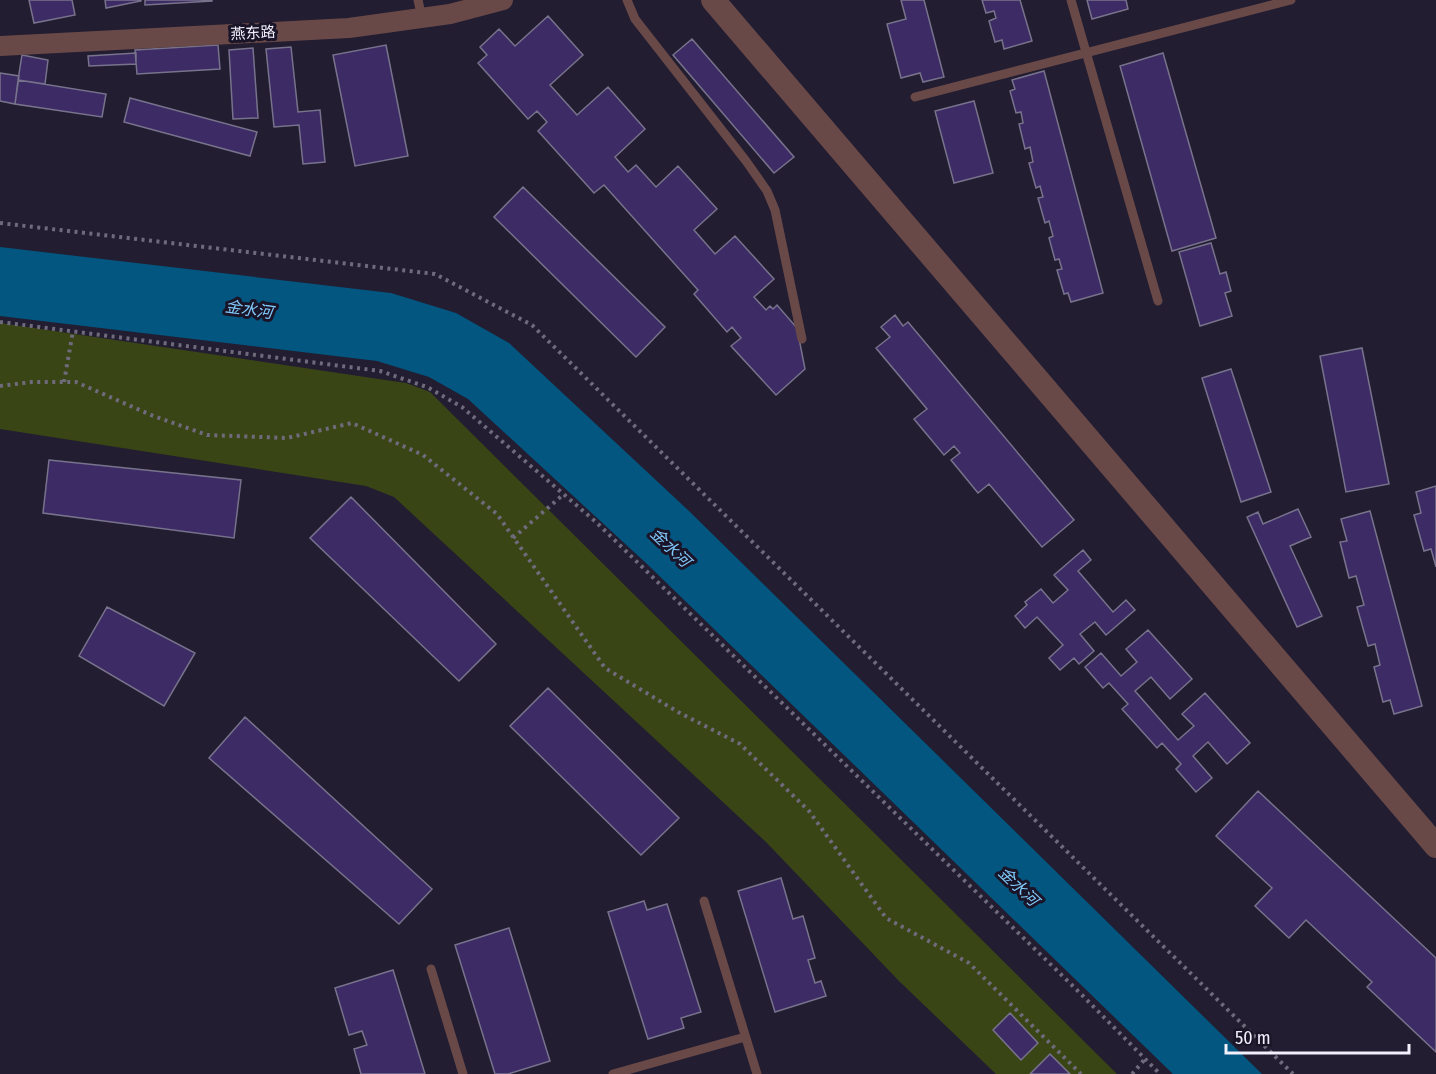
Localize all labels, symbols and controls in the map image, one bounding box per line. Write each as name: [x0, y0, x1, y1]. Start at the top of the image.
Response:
street label: 燕东路: [230, 23, 276, 43]
water label: 金水河: [224, 297, 277, 323]
water label: 金水河: [647, 524, 697, 573]
water label: 金水河: [995, 863, 1045, 912]
scale bar: [1226, 1017, 1409, 1055]
text: 50 m: [1235, 1027, 1271, 1049]

